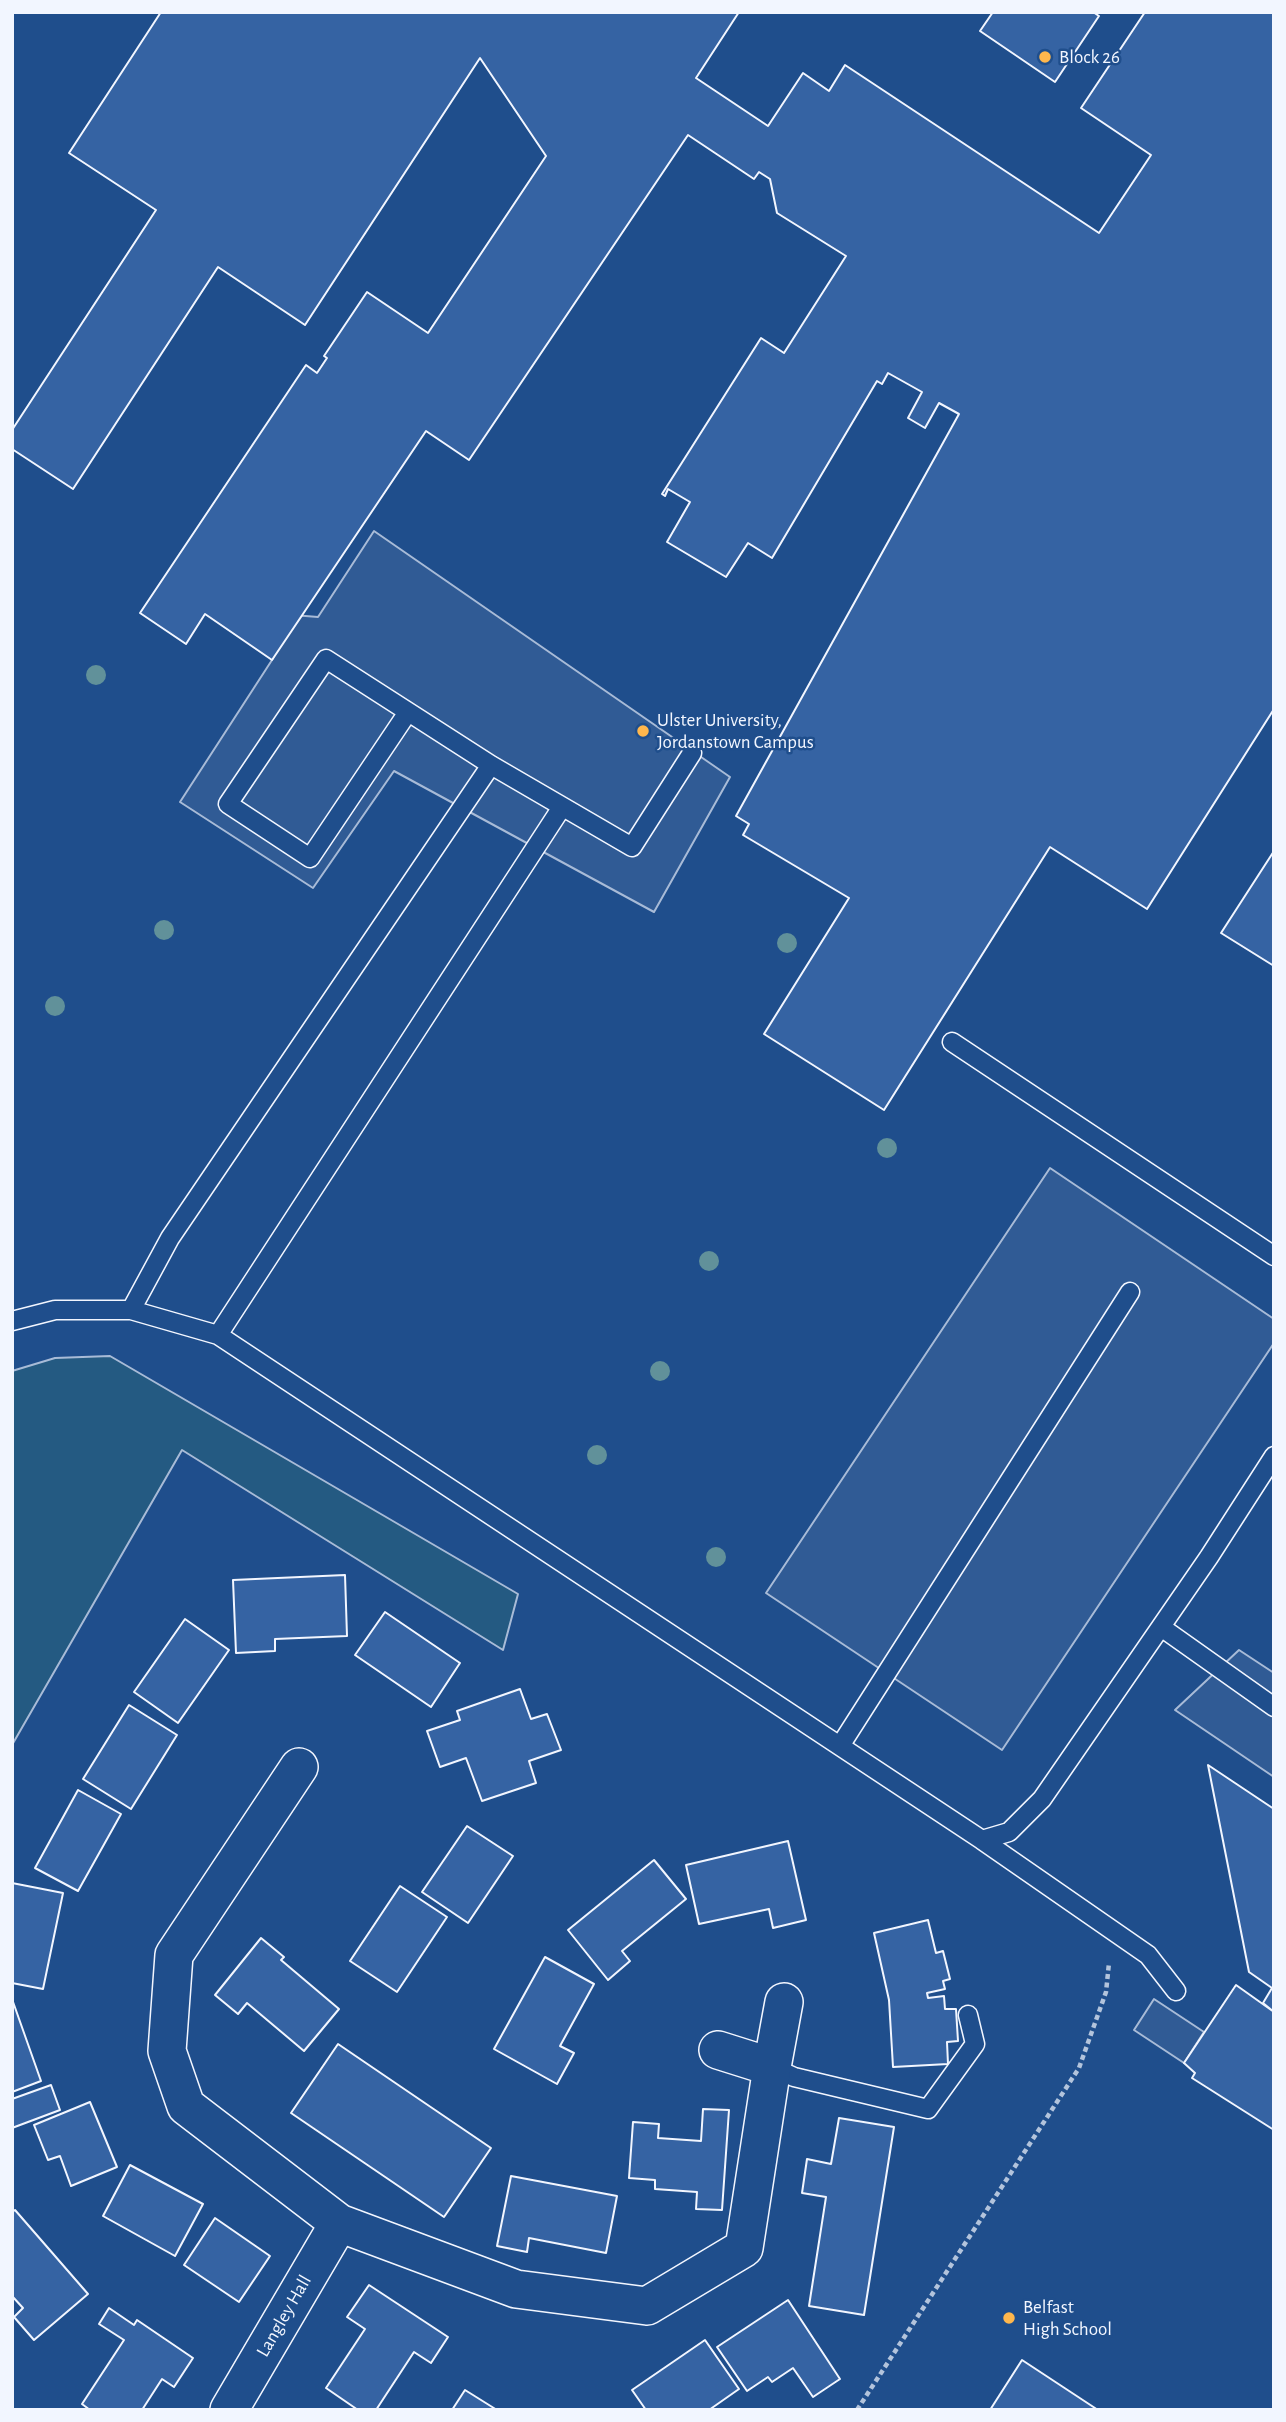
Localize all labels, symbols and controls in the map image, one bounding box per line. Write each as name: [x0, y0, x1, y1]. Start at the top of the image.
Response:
place label: Block 26: [1059, 46, 1120, 68]
marker: Block 26: [1037, 49, 1053, 65]
place label: Ulster University, Jordanstown Campus: [657, 709, 814, 753]
marker: Ulster University, Jordanstown Campus: [635, 723, 651, 739]
street label: Langley Hall: [251, 2271, 317, 2361]
place label: Belfast High School: [1023, 2296, 1112, 2340]
marker: Belfast High School: [1001, 2310, 1017, 2326]

